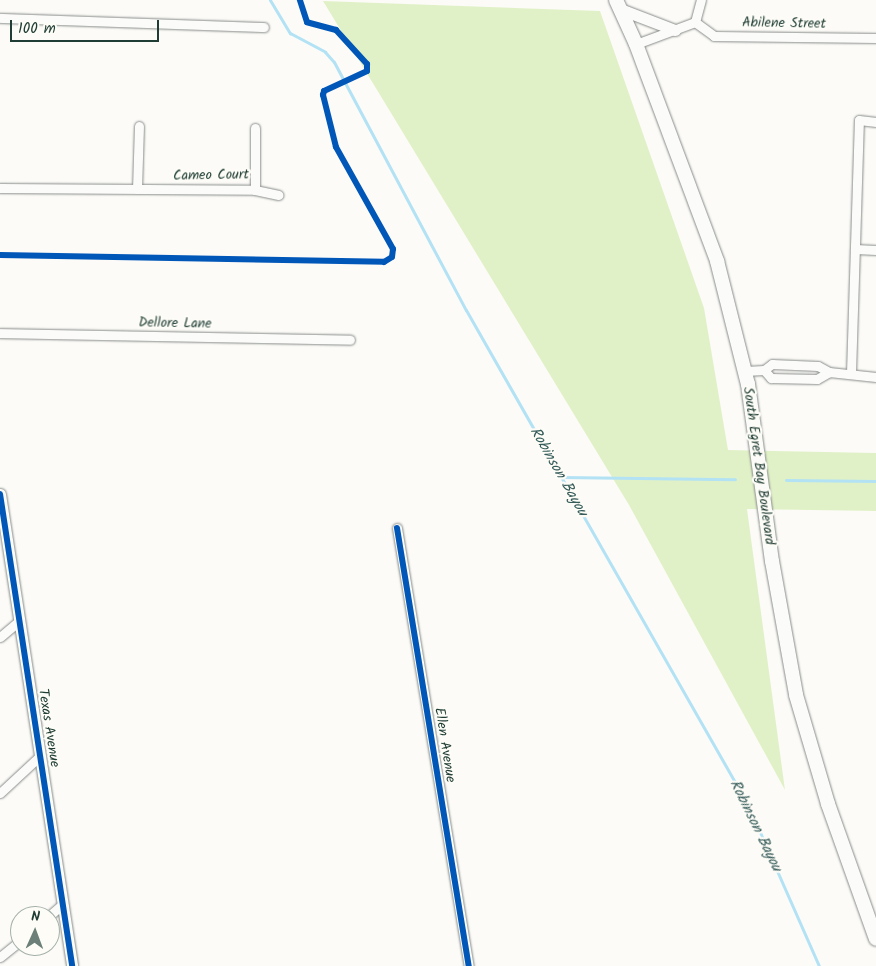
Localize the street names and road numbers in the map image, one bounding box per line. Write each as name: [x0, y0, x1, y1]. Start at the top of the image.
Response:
street label: Abilene Street: [742, 14, 826, 32]
street label: Cameo Court: [173, 166, 249, 184]
street label: Dellore Lane: [138, 314, 212, 332]
street label: South Egret Bay Boulevard: [740, 386, 778, 546]
street label: Texas Avenue: [35, 688, 63, 768]
street label: Ellen Avenue: [431, 706, 459, 784]

